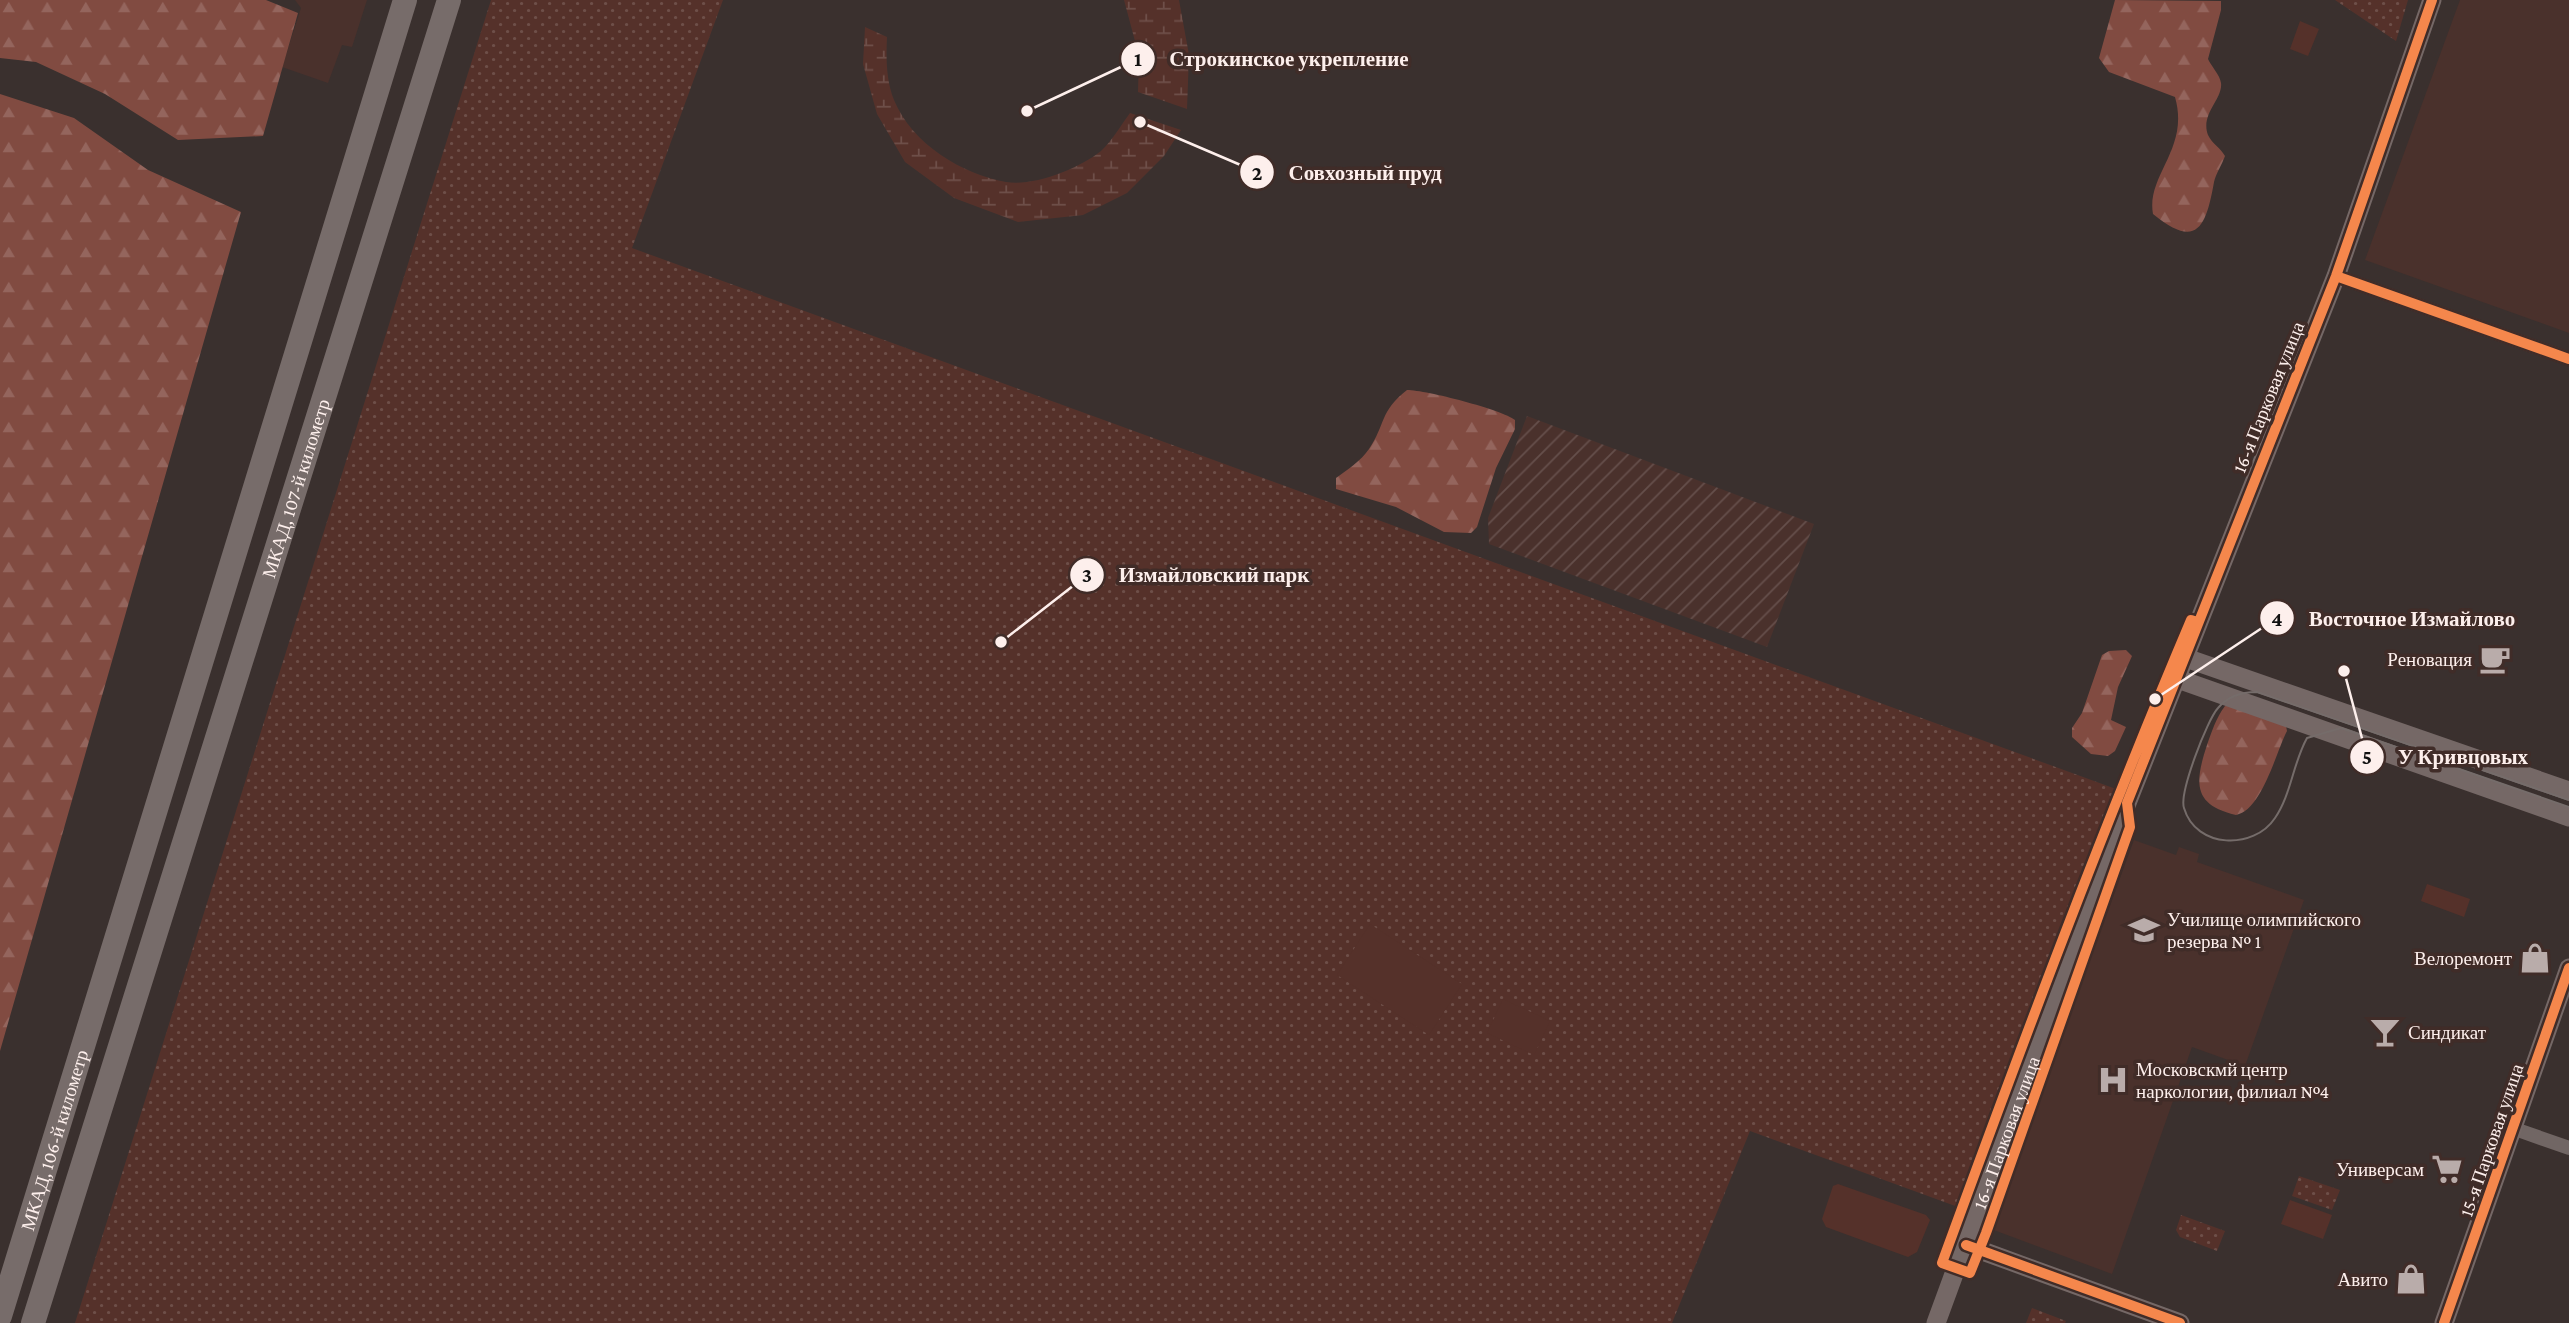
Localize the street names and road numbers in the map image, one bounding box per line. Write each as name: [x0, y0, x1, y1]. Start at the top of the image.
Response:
street label: 16-я Парковая улица: [2229, 318, 2309, 476]
street label: МКАД, 107-й километр: [258, 396, 334, 580]
street label: МКАД, 106-й километр: [17, 1047, 92, 1233]
street label: 16-я Парковая улица: [1969, 1053, 2044, 1212]
street label: 15-я Парковая улица: [2455, 1060, 2528, 1219]

